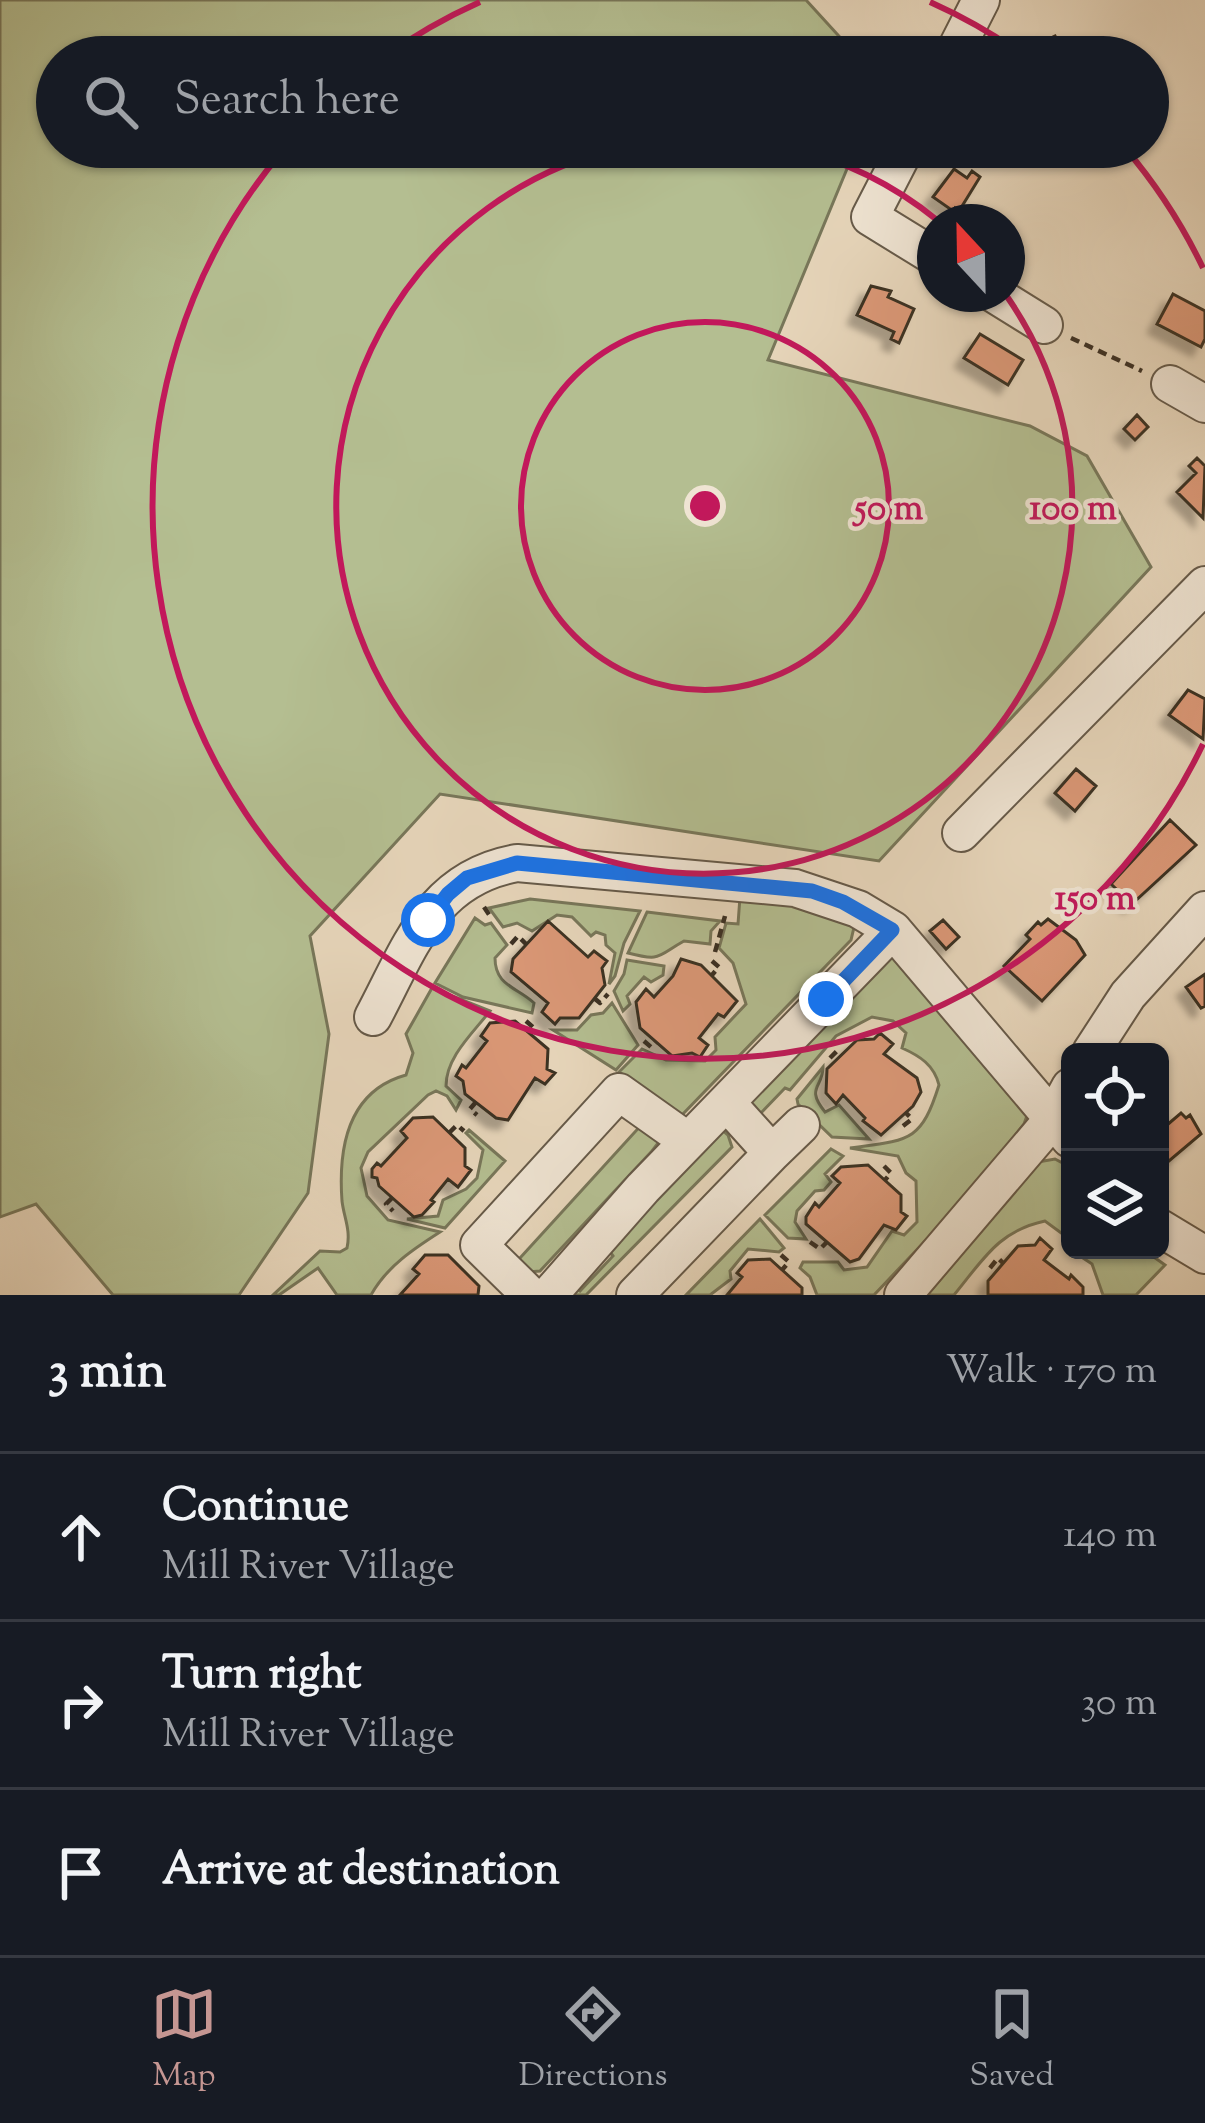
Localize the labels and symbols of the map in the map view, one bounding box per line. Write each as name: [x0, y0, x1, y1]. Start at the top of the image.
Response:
north arrow: [917, 204, 1025, 312]
text: 50 m: [852, 484, 924, 536]
text: 100 m: [1029, 484, 1117, 536]
centre of rings: [684, 485, 726, 527]
text: 150 m: [1054, 874, 1136, 926]
route start: [401, 893, 455, 947]
route end: [799, 972, 853, 1026]

